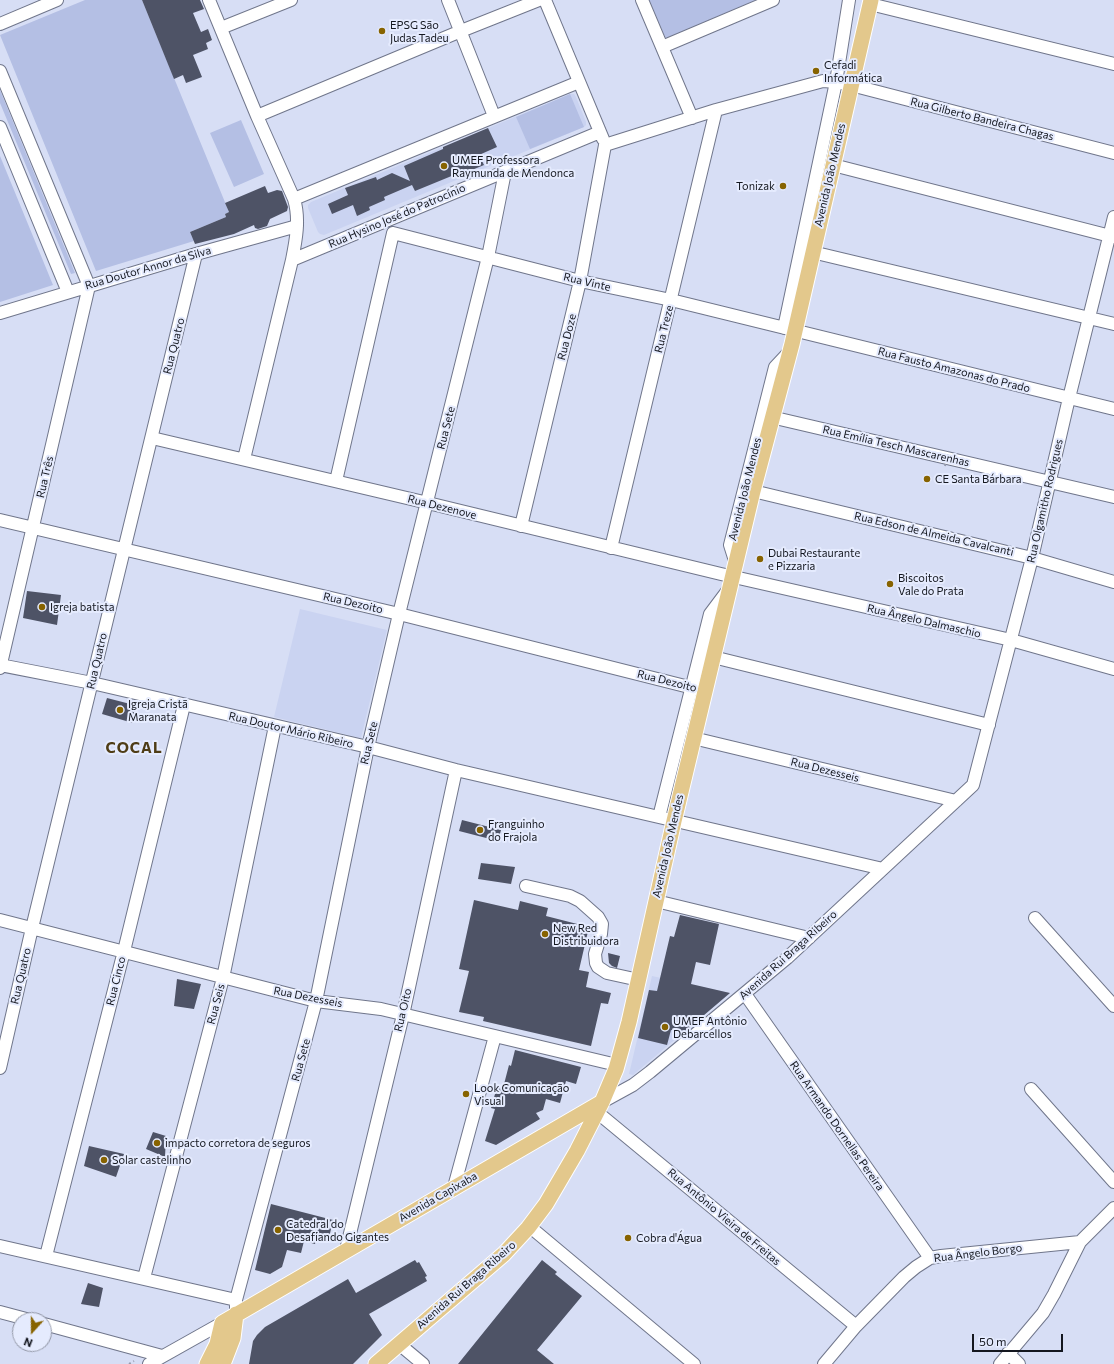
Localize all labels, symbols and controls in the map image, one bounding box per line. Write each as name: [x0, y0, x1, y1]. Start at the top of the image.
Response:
place label: EPSG São Judas Tadeu: [390, 18, 449, 44]
marker: EPSG São Judas Tadeu: [377, 26, 387, 36]
place label: Cefadi Informática: [824, 58, 882, 84]
marker: Cefadi Informática: [811, 66, 821, 76]
street label: Rua Gilberto Bandeira Chagas: [909, 95, 1055, 143]
street label: Avenida João Mendes: [812, 122, 848, 228]
place label: UMEF Professora Raymunda de Mendonca: [452, 153, 574, 179]
marker: UMEF Professora Raymunda de Mendonca: [439, 161, 449, 171]
place label: Tonizak: [736, 179, 775, 193]
street label: Rua Hysino José do Patrocínio: [327, 181, 467, 251]
marker: Tonizak: [778, 181, 788, 191]
street label: Rua Doutor Annor da Silva: [83, 244, 213, 292]
street label: Rua Vinte: [562, 270, 612, 294]
street label: Rua Treze: [652, 304, 676, 354]
street label: Rua Doze: [555, 312, 579, 362]
street label: Rua Quatro: [161, 317, 187, 375]
street label: Rua Fausto Amazonas do Prado: [877, 345, 1031, 395]
street label: Rua Sete: [434, 405, 458, 451]
street label: Rua Emília Tesch Mascarenhas: [821, 423, 971, 469]
street label: Avenida João Mendes: [726, 436, 764, 542]
street label: Rua Olgamitho Rodrigues: [1024, 438, 1066, 564]
street label: Rua Três: [34, 455, 56, 499]
place label: CE Santa Bárbara: [935, 472, 1022, 486]
marker: CE Santa Bárbara: [922, 474, 932, 484]
street label: Rua Dezenove: [406, 492, 478, 522]
street label: Rua Edson de Almeida Cavalcanti: [853, 509, 1015, 559]
place label: Dubai Restaurante e Pizzaria: [768, 546, 860, 572]
marker: Dubai Restaurante e Pizzaria: [755, 554, 765, 564]
place label: Biscoitos Vale do Prata: [898, 571, 964, 597]
marker: Biscoitos Vale do Prata: [885, 579, 895, 589]
street label: Rua Dezoito: [322, 590, 384, 616]
place label: Igreja batista: [50, 600, 115, 614]
street label: Rua Ângelo Dalmaschio: [866, 601, 982, 641]
marker: Igreja batista: [37, 602, 47, 612]
street label: Rua Quatro: [84, 632, 110, 690]
street label: Rua Dezoito: [636, 667, 698, 695]
place label: Igreja Cristã Maranata: [128, 697, 188, 723]
marker: Igreja Cristã Maranata: [115, 705, 125, 715]
street label: Rua Doutor Mário Ribeiro: [227, 709, 355, 751]
street label: Rua Sete: [358, 720, 380, 766]
district label: COCAL: [105, 739, 163, 757]
street label: Rua Dezesseis: [789, 755, 861, 785]
street label: Avenida João Mendes: [650, 793, 686, 899]
place label: Franguinho do Frajola: [488, 817, 545, 843]
marker: Franguinho do Frajola: [475, 825, 485, 835]
street label: Avenida Rui Braga Ribeiro: [736, 908, 840, 1002]
place label: New Red Distribuidora: [553, 921, 619, 947]
marker: New Red Distribuidora: [540, 929, 550, 939]
street label: Rua Quatro: [8, 947, 34, 1005]
street label: Rua Cinco: [104, 955, 128, 1007]
street label: Rua Seis: [204, 982, 228, 1026]
street label: Rua Dezesseis: [272, 984, 344, 1010]
street label: Rua Oito: [392, 987, 414, 1033]
place label: UMEF Antônio Debarcellos: [673, 1014, 747, 1040]
marker: UMEF Antônio Debarcellos: [660, 1022, 670, 1032]
street label: Rua Sete: [289, 1037, 313, 1083]
street label: Rua Armando Dornellas Pereira: [787, 1059, 887, 1193]
place label: Look Comunicação Visual: [474, 1081, 569, 1107]
marker: Look Comunicação Visual: [461, 1089, 471, 1099]
place label: impacto corretora de seguros: [165, 1136, 311, 1150]
marker: impacto corretora de seguros: [152, 1138, 162, 1148]
place label: Solar castelinho: [112, 1153, 191, 1167]
marker: Solar castelinho: [99, 1155, 109, 1165]
street label: Rua Antônio Vieira de Freitas: [665, 1166, 783, 1268]
street label: Avenida Capixaba: [396, 1169, 480, 1225]
place label: Catedral do Desafiando Gigantes: [286, 1217, 389, 1243]
marker: Catedral do Desafiando Gigantes: [273, 1225, 283, 1235]
place label: Cobra d'Água: [636, 1231, 702, 1245]
marker: Cobra d'Água: [623, 1233, 633, 1243]
street label: Avenida Rui Braga Ribeiro: [414, 1238, 518, 1332]
street label: Rua Ângelo Borgo: [933, 1241, 1023, 1265]
north arrow: [12, 1312, 52, 1352]
scale bar: [974, 1326, 1065, 1352]
text: 50 m: [979, 1334, 1007, 1348]
text: N: [22, 1335, 34, 1350]

